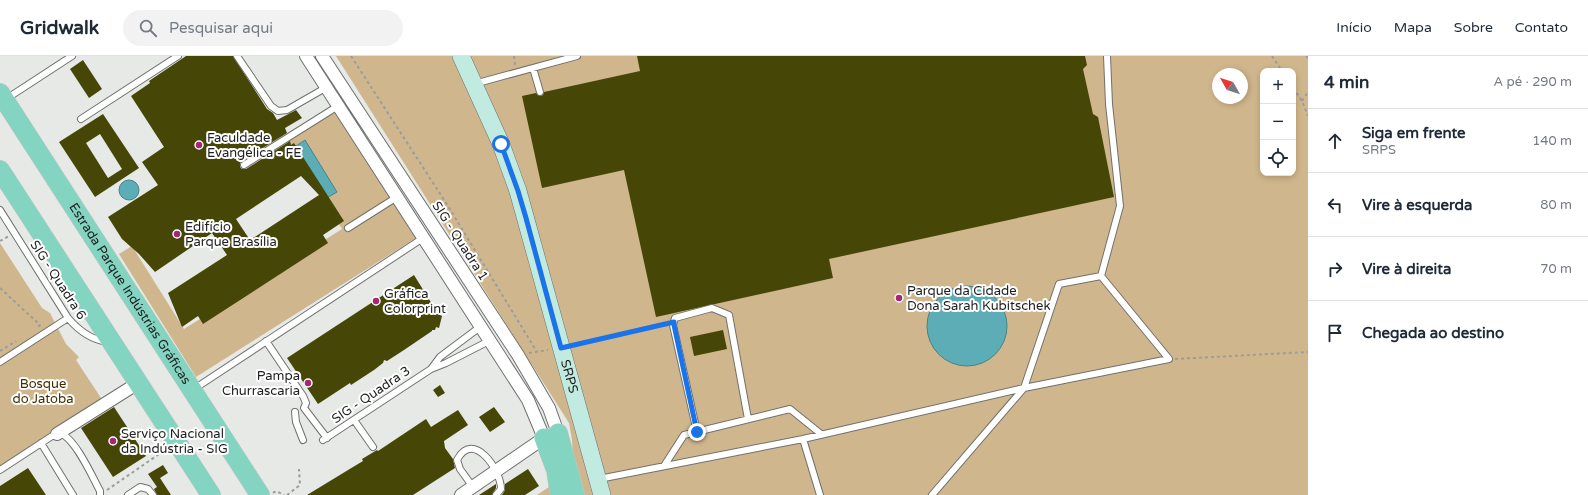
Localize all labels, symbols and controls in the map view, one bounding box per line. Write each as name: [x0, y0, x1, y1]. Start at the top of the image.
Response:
search box: [123, 10, 403, 46]
text: Gridwalk: [20, 17, 99, 39]
icon: search: [137, 17, 159, 39]
text: Pesquisar aqui: [169, 19, 273, 37]
text: Início: [1336, 19, 1372, 36]
text: Mapa: [1394, 19, 1432, 36]
text: Sobre: [1454, 19, 1493, 36]
text: Contato: [1515, 19, 1568, 36]
north arrow: [1212, 68, 1248, 104]
map controls: [1260, 68, 1296, 176]
button: +: [1260, 68, 1296, 104]
text: 4 min: [1324, 72, 1369, 93]
text: A pé · 290 m: [1493, 74, 1572, 90]
button: −: [1260, 104, 1296, 140]
text: Siga em frente: [1362, 124, 1466, 142]
place label: Faculdade Evangélica - FE: [207, 130, 302, 161]
icon: ahead: [1324, 130, 1346, 152]
text: 140 m: [1532, 133, 1572, 149]
route start: [492, 135, 510, 153]
marker: Faculdade Evangélica - FE: [194, 140, 204, 150]
button: locate: [1260, 140, 1296, 176]
text: SRPS: [1362, 142, 1396, 158]
icon: left: [1324, 194, 1346, 216]
text: Vire à esquerda: [1362, 196, 1472, 214]
text: 80 m: [1540, 197, 1572, 213]
street label: SIG - Quadra 1: [428, 198, 492, 284]
street label: Estrada Parque Indústrias Gráficas: [65, 200, 194, 387]
place label: Edifício Parque Brasília: [185, 219, 277, 250]
marker: Edifício Parque Brasília: [172, 229, 182, 239]
street label: SIG - Quadra 6: [26, 237, 90, 323]
icon: right: [1324, 258, 1346, 280]
text: Vire à direita: [1362, 260, 1451, 278]
text: 70 m: [1540, 261, 1572, 277]
place label: Parque da Cidade Dona Sarah Kubitschek: [907, 283, 1050, 314]
place label: Gráfica Colorprint: [384, 286, 446, 317]
marker: Parque da Cidade Dona Sarah Kubitschek: [894, 293, 904, 303]
marker: Gráfica Colorprint: [371, 296, 381, 306]
icon: arrive: [1324, 322, 1346, 344]
text: Chegada ao destino: [1362, 324, 1504, 342]
street label: SRPS: [557, 358, 581, 395]
street label: SIG - Quadra 3: [329, 363, 413, 427]
place label: Pampa Churrascaria: [222, 368, 300, 399]
park label: Bosque do Jatoba: [13, 376, 73, 407]
marker: Pampa Churrascaria: [303, 378, 313, 388]
route end: [688, 423, 706, 441]
place label: Serviço Nacional da Indústria - SIG: [121, 426, 228, 457]
marker: Serviço Nacional da Indústria - SIG: [108, 436, 118, 446]

